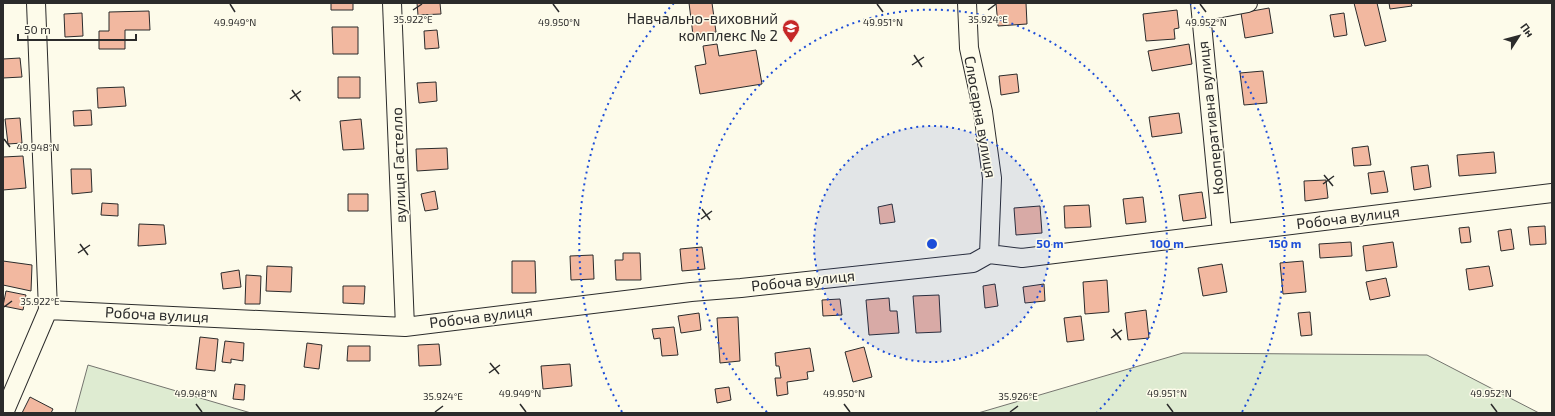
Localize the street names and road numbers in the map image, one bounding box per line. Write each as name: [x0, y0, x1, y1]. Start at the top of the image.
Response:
street label: Кооперативна вулиця: [1193, 40, 1228, 196]
street label: Слюсарна вулиця: [960, 54, 1001, 179]
street label: вулиця Гастелло: [387, 107, 410, 223]
street label: Робоча вулиця: [1295, 202, 1401, 233]
street label: Робоча вулиця: [750, 266, 856, 295]
street label: Робоча вулиця: [428, 301, 534, 332]
street label: Робоча вулиця: [105, 302, 210, 327]

